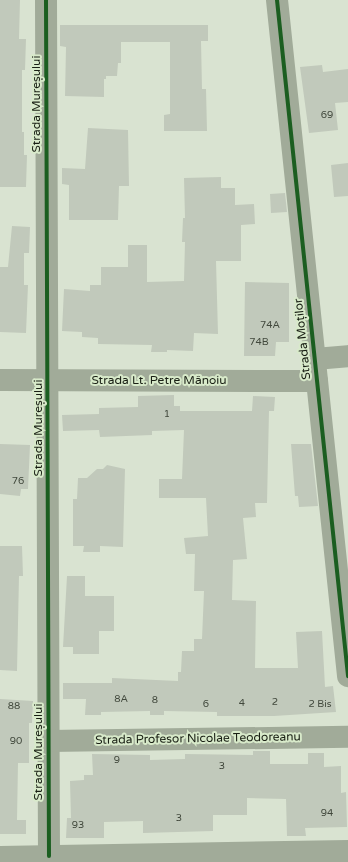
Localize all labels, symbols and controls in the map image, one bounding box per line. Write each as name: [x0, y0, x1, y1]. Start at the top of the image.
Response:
street label: Strada Mureșului: [30, 56, 44, 152]
house number: 69: [321, 110, 333, 122]
street label: Strada Moților: [292, 298, 314, 380]
house number: 74A: [260, 320, 280, 332]
house number: 74B: [249, 337, 269, 349]
street label: Strada Lt. Petre Mănoiu: [91, 374, 227, 388]
street label: Strada Mureșului: [32, 380, 46, 476]
house number: 1: [164, 409, 170, 421]
house number: 76: [12, 476, 24, 488]
house number: 8A: [114, 694, 128, 706]
house number: 8: [152, 695, 158, 707]
house number: 2: [272, 697, 278, 709]
house number: 4: [239, 698, 245, 710]
house number: 6: [203, 699, 209, 711]
house number: 2 Bis: [308, 699, 332, 711]
house number: 88: [8, 701, 20, 713]
street label: Strada Mureșului: [32, 704, 46, 800]
street label: Strada Profesor Nicolae Teodoreanu: [95, 730, 301, 748]
house number: 90: [10, 736, 22, 748]
house number: 9: [114, 755, 120, 767]
house number: 3: [219, 761, 225, 773]
house number: 94: [321, 808, 333, 820]
house number: 3: [176, 813, 182, 825]
house number: 93: [72, 820, 84, 832]

